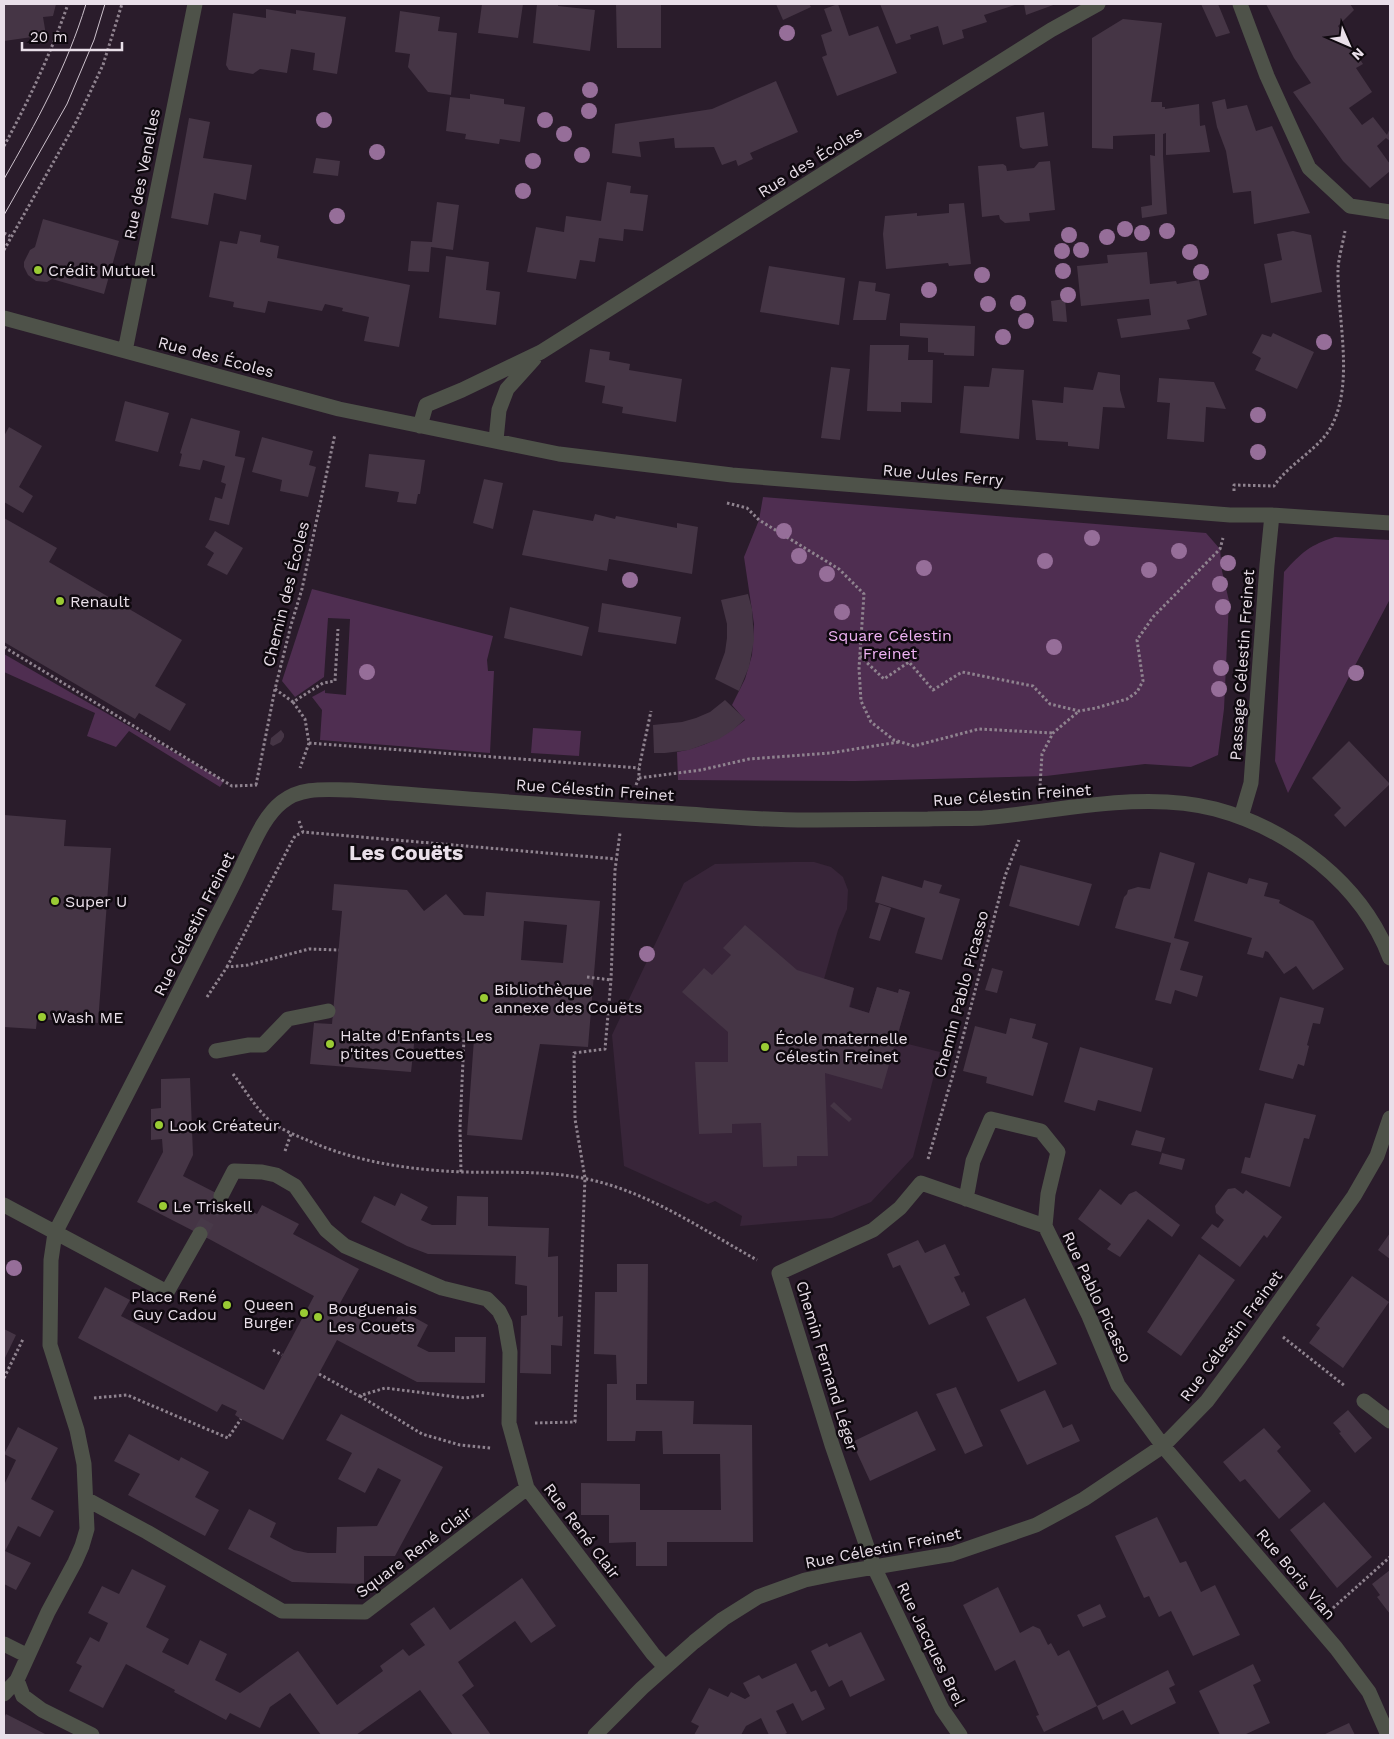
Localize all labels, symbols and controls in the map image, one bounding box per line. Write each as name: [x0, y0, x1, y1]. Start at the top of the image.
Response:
scale bar: [22, 20, 122, 52]
north arrow: [1324, 20, 1374, 70]
text: 20 m: [30, 28, 68, 46]
text: N: [1349, 45, 1368, 64]
street label: Rue des Venelles: [120, 107, 164, 241]
street label: Rue des Écoles: [754, 122, 866, 202]
place label: Crédit Mutuel: [48, 261, 155, 280]
marker: Crédit Mutuel: [32, 264, 44, 276]
street label: Rue des Écoles: [156, 332, 276, 382]
street label: Rue Jules Ferry: [882, 460, 1005, 490]
street label: Chemin des Écoles: [259, 519, 313, 669]
street label: Passage Célestin Freinet: [1226, 569, 1258, 761]
place label: Renault: [70, 592, 130, 611]
marker: Renault: [54, 595, 66, 607]
park label: Square Célestin Freinet: [828, 626, 952, 663]
street label: Rue Célestin Freinet: [515, 775, 675, 805]
street label: Rue Célestin Freinet: [932, 780, 1092, 810]
district label: Les Couëts: [349, 840, 463, 865]
street label: Rue Célestin Freinet: [150, 849, 239, 999]
place label: Super U: [65, 892, 127, 911]
marker: Super U: [49, 895, 61, 907]
street label: Chemin Pablo Picasso: [930, 908, 992, 1080]
place label: Bibliothèque annexe des Couëts: [494, 980, 642, 1017]
marker: Bibliothèque annexe des Couëts: [478, 992, 490, 1004]
place label: Wash ME: [52, 1008, 123, 1027]
marker: Wash ME: [36, 1011, 48, 1023]
place label: Halte d'Enfants Les p'tites Couettes: [340, 1026, 493, 1063]
place label: École maternelle Célestin Freinet: [775, 1029, 908, 1066]
marker: Halte d'Enfants Les p'tites Couettes: [324, 1038, 336, 1050]
marker: École maternelle Célestin Freinet: [759, 1041, 771, 1053]
place label: Look Créateur: [169, 1116, 280, 1135]
marker: Look Créateur: [153, 1119, 165, 1131]
place label: Le Triskell: [173, 1197, 252, 1216]
marker: Le Triskell: [157, 1200, 169, 1212]
street label: Rue Pablo Picasso: [1058, 1228, 1136, 1366]
street label: Rue Célestin Freinet: [1176, 1267, 1286, 1405]
street label: Chemin Fernand Léger: [792, 1279, 862, 1454]
place label: Place René Guy Cadou: [131, 1287, 217, 1324]
place label: Queen Burger: [243, 1295, 294, 1332]
marker: Place René Guy Cadou: [221, 1299, 233, 1311]
place label: Bouguenais Les Couets: [328, 1299, 417, 1336]
marker: Queen Burger: [298, 1307, 310, 1319]
marker: Bouguenais Les Couets: [312, 1311, 324, 1323]
street label: Rue René Clair: [540, 1479, 624, 1583]
street label: Square René Clair: [352, 1502, 476, 1602]
street label: Rue Célestin Freinet: [803, 1523, 963, 1572]
street label: Rue Boris Vian: [1252, 1525, 1340, 1623]
street label: Rue Jacques Brel: [893, 1579, 969, 1709]

